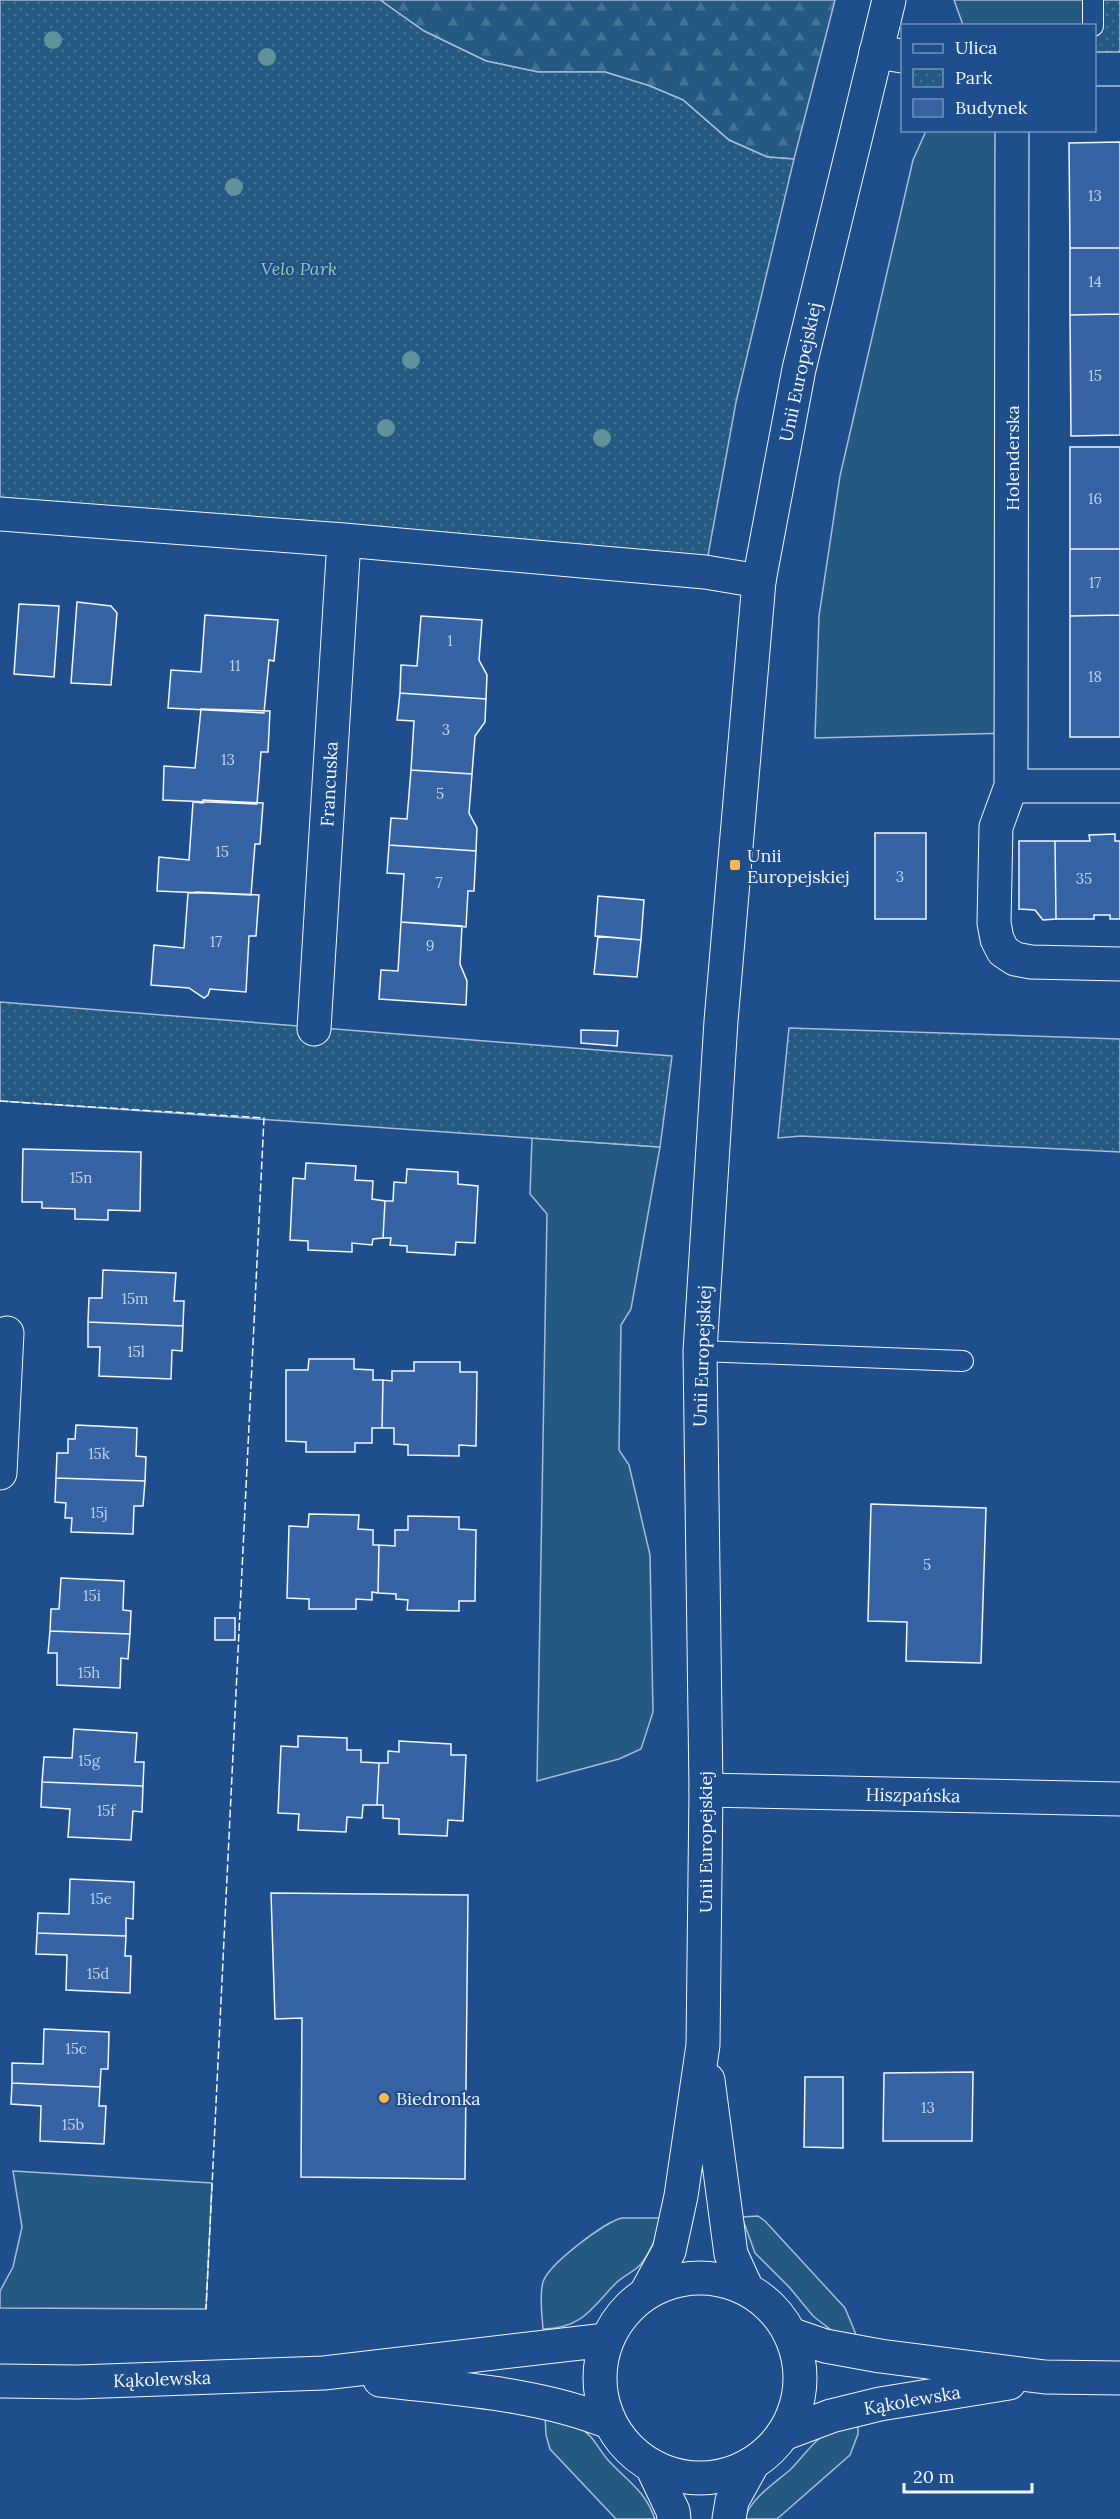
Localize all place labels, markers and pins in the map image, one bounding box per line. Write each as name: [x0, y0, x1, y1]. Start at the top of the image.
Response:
place label: Unii Europejskiej: [747, 844, 850, 888]
marker: Unii Europejskiej: [728, 858, 742, 872]
place label: Biedronka: [396, 2087, 481, 2110]
marker: Biedronka: [377, 2091, 391, 2105]

